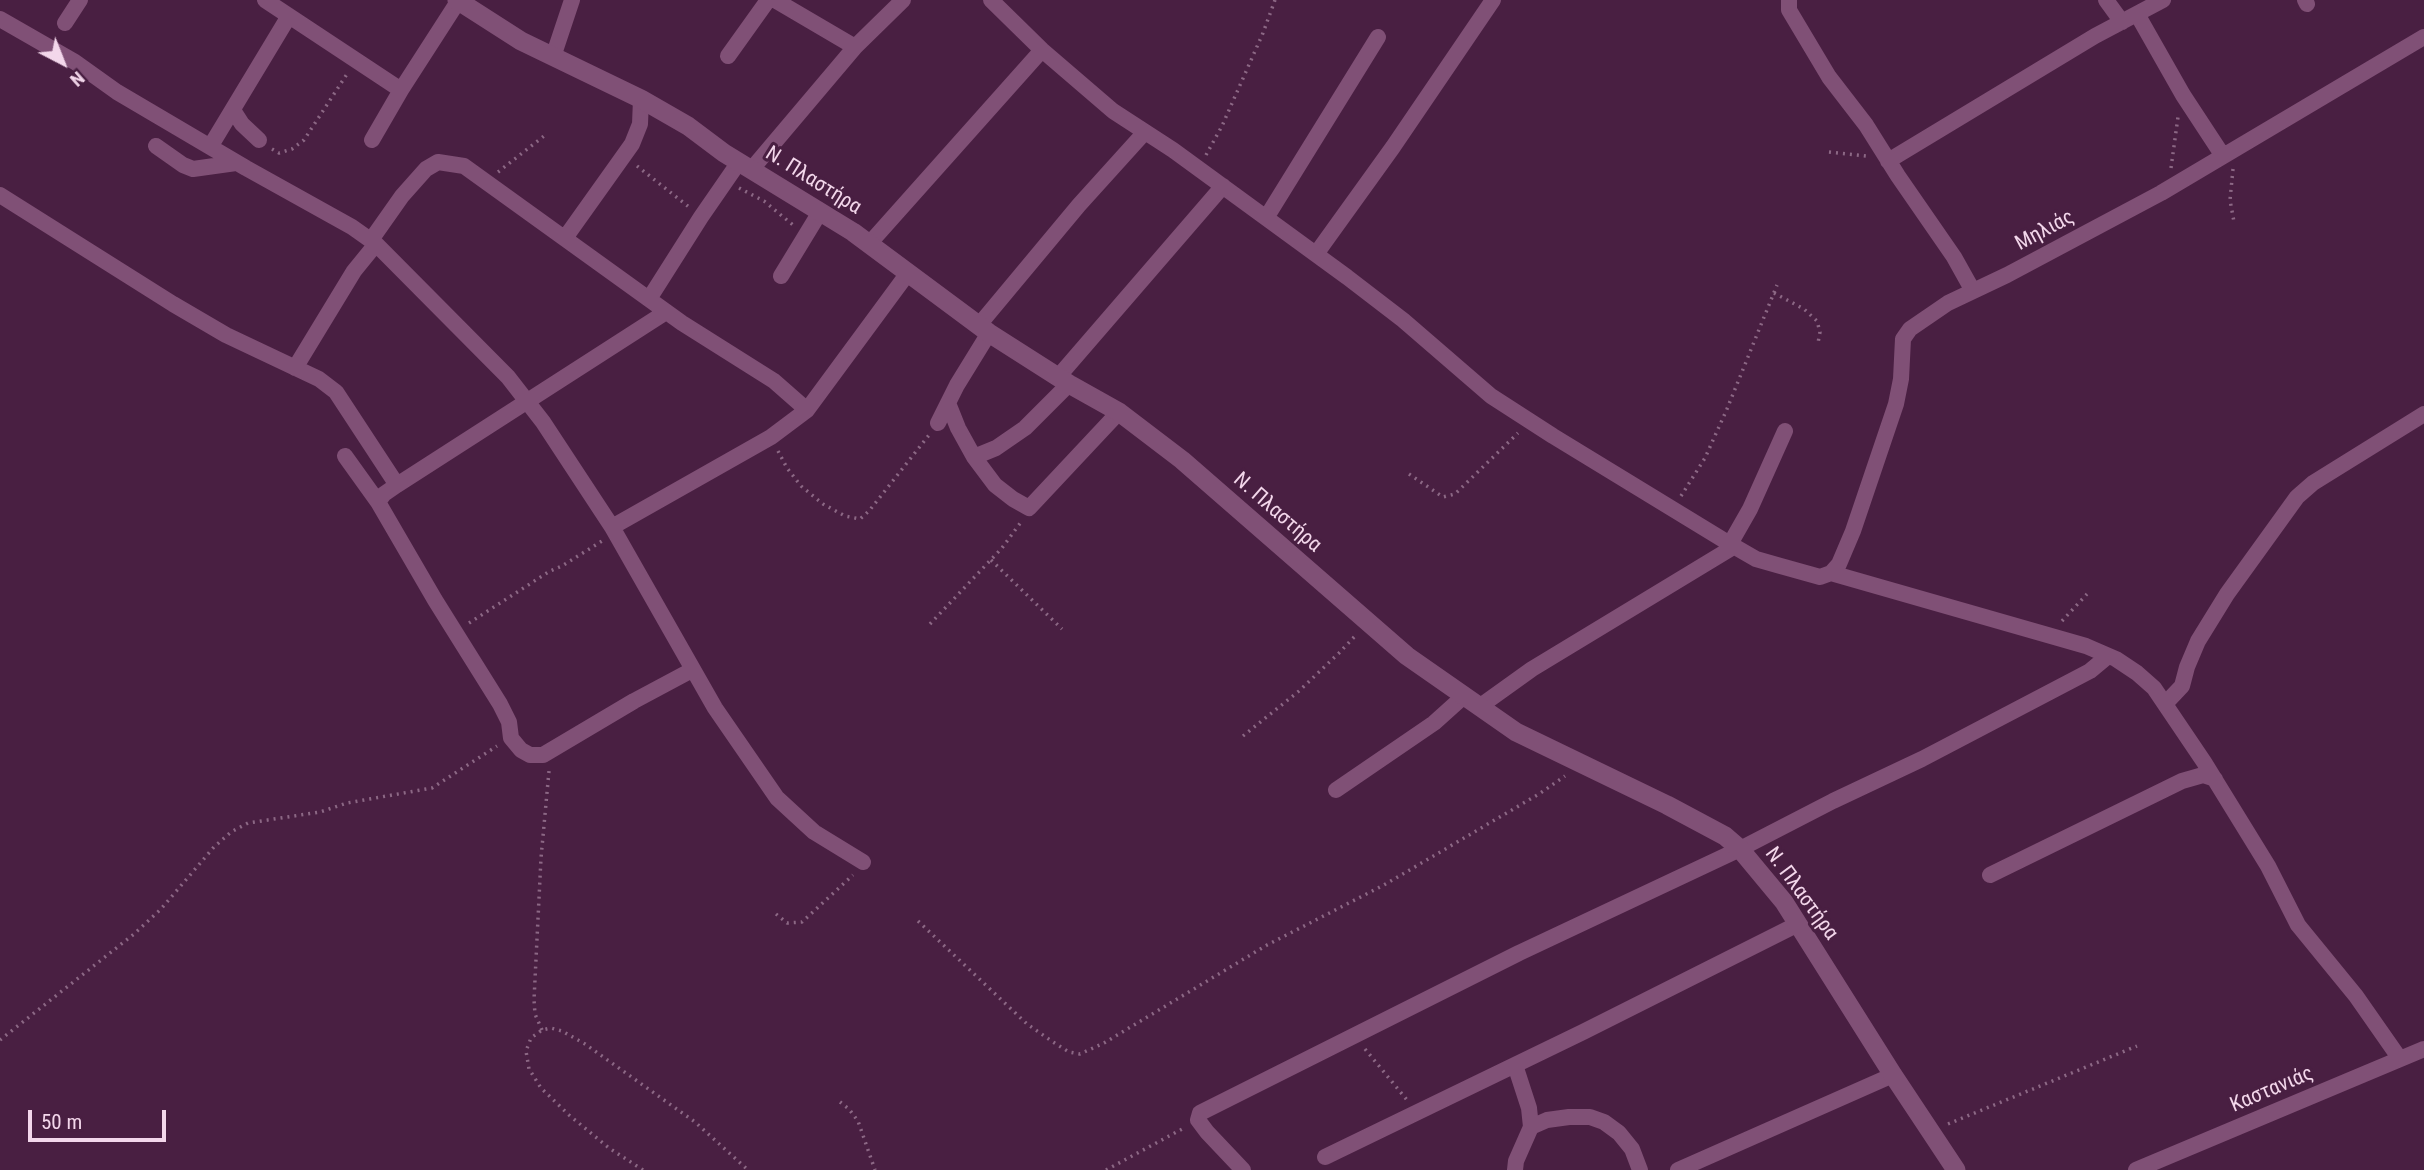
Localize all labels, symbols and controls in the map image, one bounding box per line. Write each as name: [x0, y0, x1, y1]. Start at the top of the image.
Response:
north arrow: [28, 28, 98, 98]
text: N: [65, 67, 89, 91]
street label: Ν. Πλαστήρα: [760, 142, 866, 220]
street label: Μηλιάς: [2011, 205, 2079, 257]
street label: Ν. Πλαστήρα: [1228, 468, 1326, 558]
street label: Ν. Πλαστήρα: [1759, 843, 1843, 945]
street label: Καστανιάς: [2227, 1061, 2317, 1119]
scale bar: [32, 1096, 170, 1140]
text: 50 m: [41, 1110, 82, 1134]

